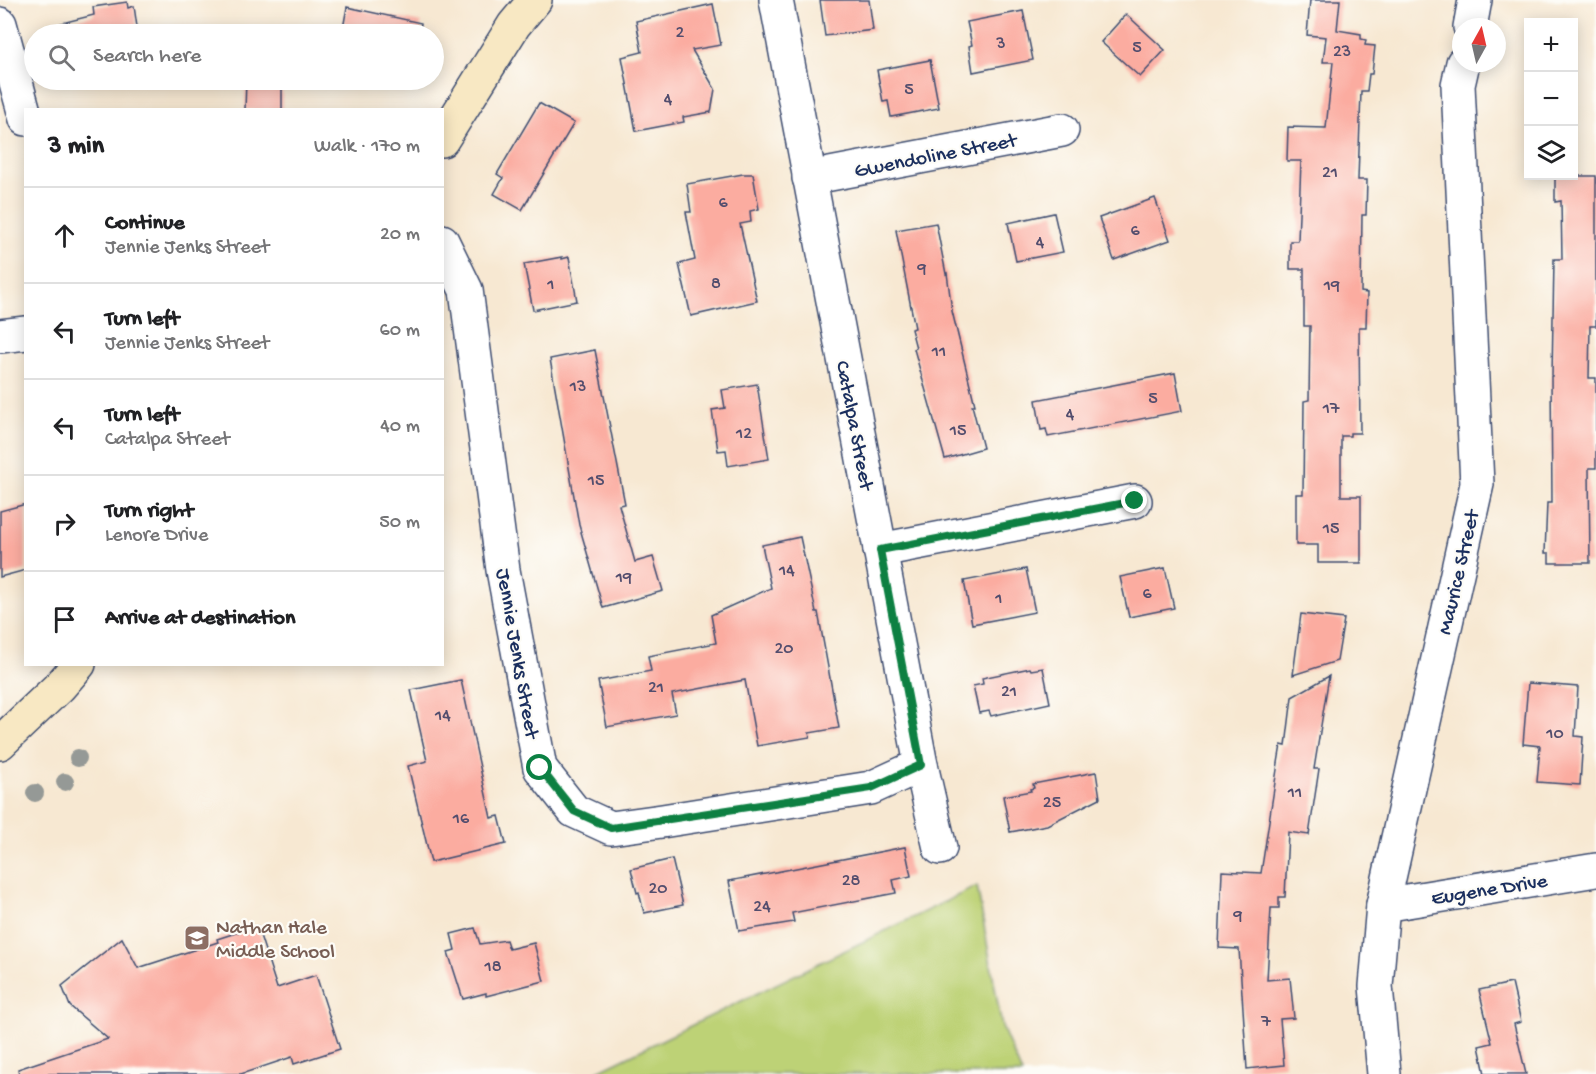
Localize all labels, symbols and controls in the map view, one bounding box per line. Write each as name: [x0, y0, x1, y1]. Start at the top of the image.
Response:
north arrow: [1452, 18, 1506, 72]
map controls: [1524, 18, 1578, 180]
button: +: [1524, 18, 1578, 72]
house number: 2: [676, 23, 685, 44]
search box: [24, 24, 444, 90]
house number: 3: [995, 34, 1006, 55]
house number: 5: [1132, 38, 1142, 59]
icon: search: [45, 41, 78, 74]
house number: 23: [1333, 42, 1351, 63]
text: Search here: [93, 44, 201, 70]
button: −: [1524, 72, 1578, 126]
house number: 5: [904, 80, 914, 101]
house number: 4: [664, 90, 673, 111]
button: layers: [1524, 126, 1578, 180]
street label: Gwendoline Street: [853, 129, 1021, 185]
text: 3 min: [48, 132, 104, 163]
text: Walk · 170 m: [314, 136, 420, 159]
house number: 21: [1322, 163, 1338, 184]
house number: 6: [718, 193, 728, 214]
text: Continue: [105, 211, 185, 237]
icon: ahead: [48, 219, 81, 252]
house number: 6: [1130, 221, 1140, 242]
text: 20 m: [380, 224, 420, 247]
house number: 4: [1036, 233, 1045, 254]
text: Jennie Jenks Street: [105, 237, 269, 260]
house number: 9: [916, 259, 927, 280]
house number: 8: [711, 274, 721, 295]
house number: 1: [546, 275, 555, 296]
house number: 19: [1323, 276, 1340, 297]
text: Turn left: [105, 307, 179, 333]
icon: left: [48, 315, 81, 348]
text: 60 m: [380, 320, 420, 343]
text: Jennie Jenks Street: [105, 333, 269, 356]
house number: 11: [931, 342, 946, 363]
street label: Catalpa Street: [828, 359, 878, 495]
house number: 13: [569, 377, 586, 398]
house number: 5: [1148, 389, 1158, 410]
house number: 17: [1322, 399, 1340, 420]
text: Turn left: [105, 403, 179, 429]
house number: 4: [1066, 405, 1075, 426]
icon: left: [48, 411, 81, 444]
text: 40 m: [380, 416, 420, 439]
house number: 15: [949, 421, 966, 442]
house number: 12: [735, 424, 752, 445]
text: Catalpa Street: [105, 429, 230, 452]
house number: 15: [587, 471, 604, 492]
route end: [1121, 487, 1147, 513]
text: Turn right: [105, 499, 193, 525]
street label: Maurice Street: [1434, 506, 1487, 637]
icon: right: [48, 507, 81, 540]
text: 50 m: [379, 512, 420, 535]
house number: 15: [1322, 519, 1339, 540]
text: Lenore Drive: [105, 525, 208, 548]
house number: 14: [778, 561, 795, 582]
street label: Jennie Jenks Street: [488, 567, 543, 743]
house number: 19: [615, 568, 632, 589]
house number: 6: [1142, 584, 1152, 605]
house number: 1: [994, 589, 1003, 610]
icon: arrive: [48, 603, 81, 636]
text: Arrive at destination: [105, 606, 295, 632]
house number: 20: [774, 639, 794, 660]
house number: 21: [648, 678, 664, 699]
house number: 21: [1001, 682, 1017, 703]
house number: 14: [434, 706, 451, 727]
house number: 10: [1545, 724, 1564, 745]
route start: [526, 754, 552, 780]
house number: 11: [1287, 783, 1302, 804]
house number: 25: [1043, 793, 1061, 814]
house number: 16: [452, 809, 470, 830]
street label: Eugene Drive: [1430, 870, 1551, 913]
house number: 28: [842, 871, 860, 892]
house number: 20: [648, 879, 668, 900]
house number: 24: [753, 897, 771, 918]
house number: 9: [1232, 906, 1243, 927]
place label: Nathan Hale Middle School: [216, 917, 335, 966]
school or university icon: Nathan Hale Middle School: [182, 923, 212, 953]
house number: 18: [483, 957, 502, 978]
house number: 7: [1260, 1012, 1271, 1033]

